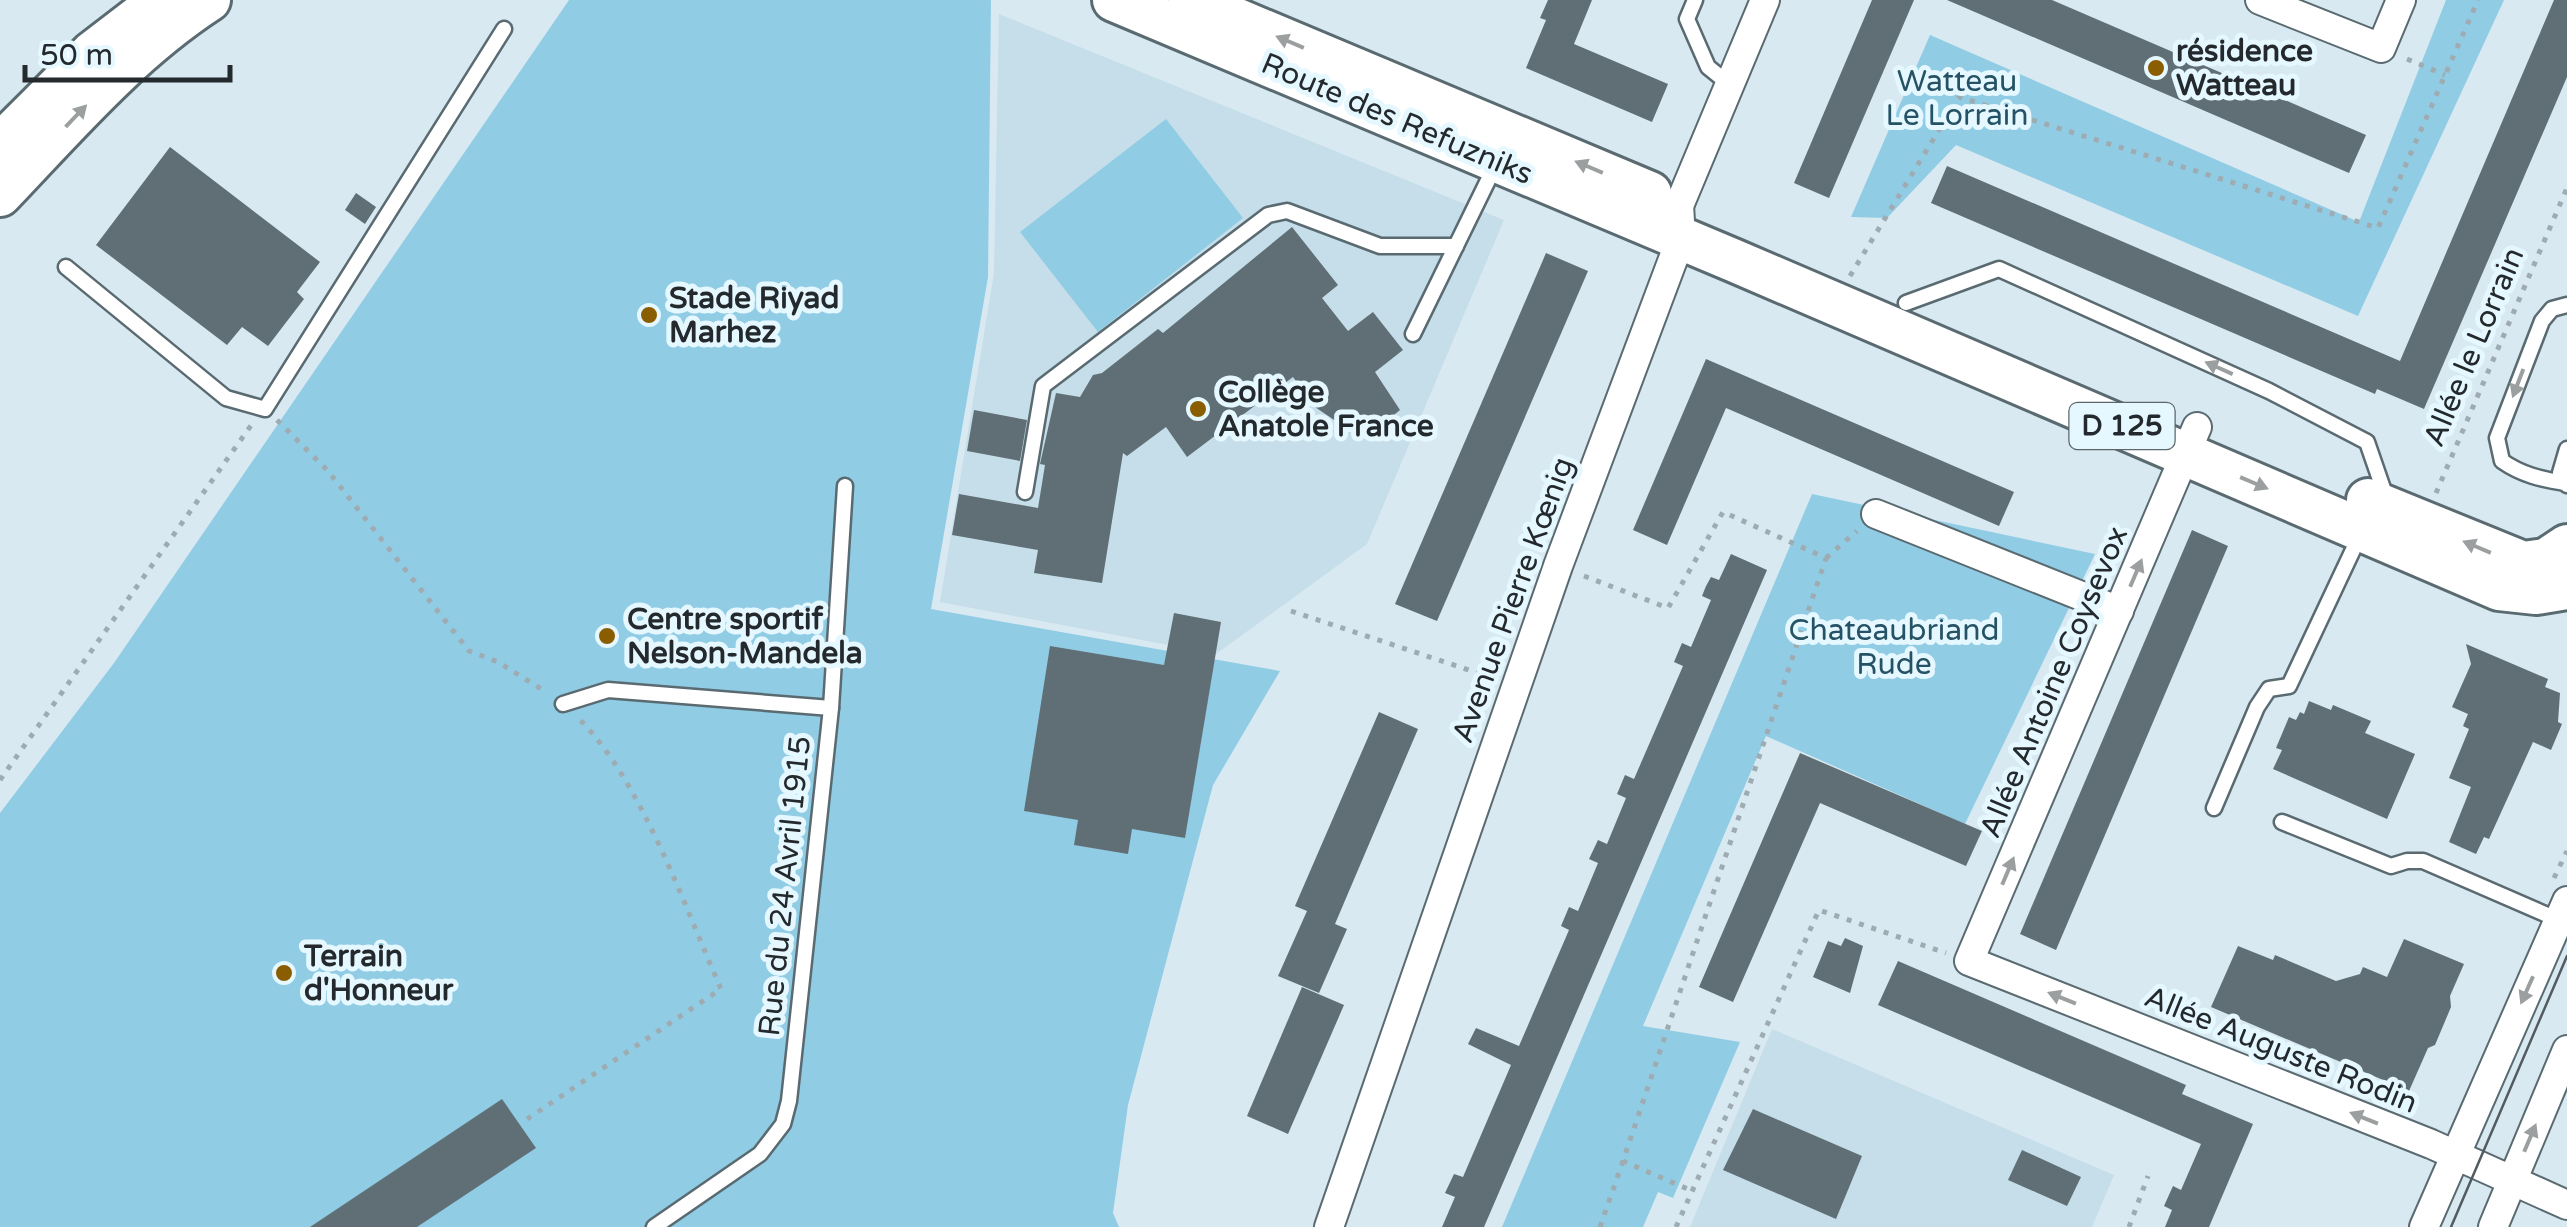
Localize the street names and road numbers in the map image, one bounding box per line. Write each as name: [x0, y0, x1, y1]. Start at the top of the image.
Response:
street label: Route des Refuzniks: [1256, 45, 1538, 193]
street label: Allée le Lorrain: [2416, 242, 2532, 452]
road number: D 125: [2070, 403, 2174, 449]
street label: Avenue Pierre Kœnig: [1444, 452, 1582, 748]
street label: Allée Antoine Coysevox: [1972, 521, 2136, 843]
street label: Rue du 24 Avril 1915: [751, 734, 819, 1038]
street label: Allée Auguste Rodin: [2139, 978, 2423, 1122]

